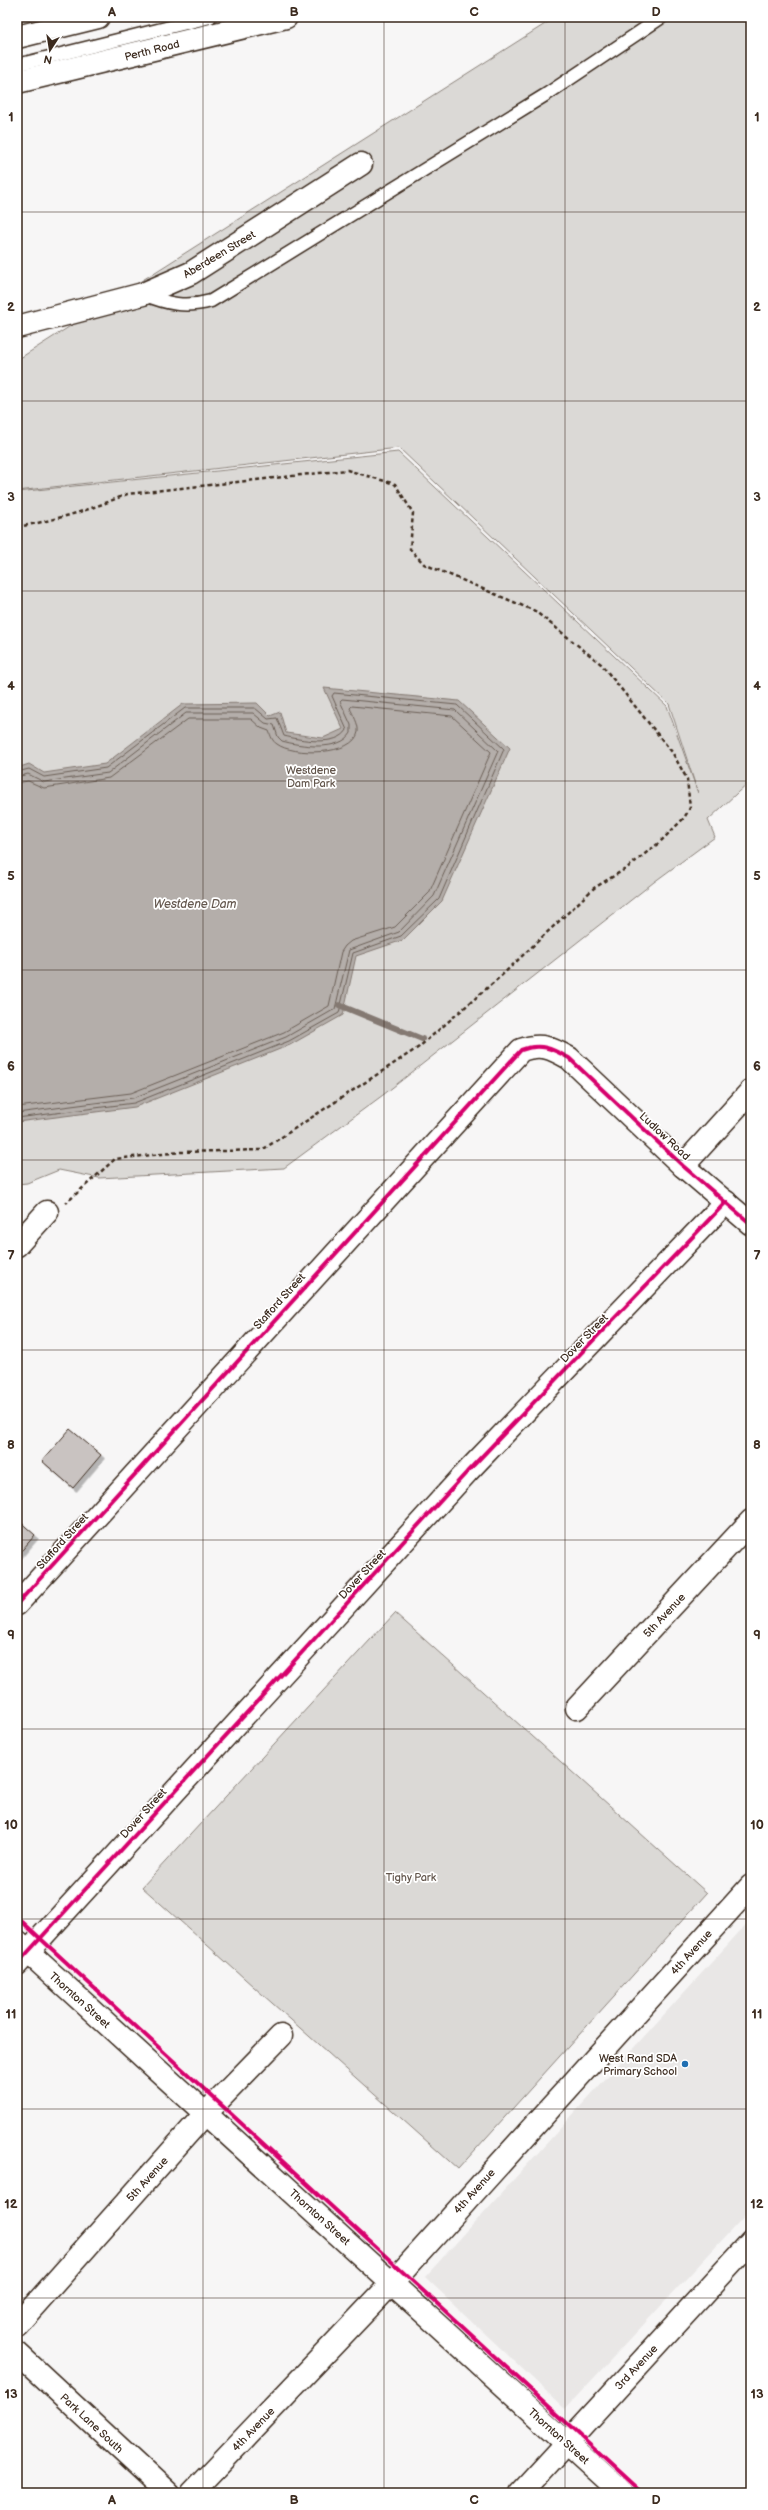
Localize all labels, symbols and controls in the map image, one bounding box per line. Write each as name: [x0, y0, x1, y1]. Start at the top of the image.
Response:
text: A: [107, 4, 116, 20]
text: B: [289, 4, 299, 20]
text: C: [469, 4, 479, 20]
text: D: [651, 4, 661, 20]
north arrow: [30, 30, 70, 70]
street label: Perth Road: [123, 37, 181, 64]
text: N: [43, 52, 53, 67]
text: 1: [8, 109, 14, 125]
text: 1: [754, 109, 760, 125]
street label: Aberdeen Street: [181, 227, 258, 281]
text: 2: [7, 299, 15, 315]
text: 2: [753, 299, 761, 315]
text: 3: [7, 489, 15, 505]
text: 3: [753, 489, 761, 505]
text: 4: [7, 678, 15, 694]
text: 4: [753, 678, 761, 694]
park label: Westdene Dam Park: [286, 764, 336, 790]
text: 5: [7, 868, 15, 884]
text: 5: [753, 868, 761, 884]
water label: Westdene Dam: [154, 897, 236, 912]
text: 6: [7, 1058, 15, 1074]
text: 6: [753, 1058, 761, 1074]
street label: Ludlow Road: [637, 1110, 693, 1163]
text: 7: [7, 1248, 15, 1264]
text: 7: [753, 1248, 761, 1264]
street label: Stafford Street: [251, 1270, 308, 1332]
street label: Dover Street: [558, 1311, 611, 1365]
text: 8: [7, 1437, 15, 1453]
text: 8: [753, 1437, 761, 1453]
street label: Stafford Street: [34, 1510, 91, 1572]
street label: Dover Street: [336, 1547, 389, 1602]
street label: 5th Avenue: [641, 1590, 688, 1640]
text: 9: [7, 1627, 15, 1643]
text: 9: [753, 1627, 761, 1643]
street label: Dover Street: [118, 1785, 170, 1841]
text: 10: [4, 1817, 18, 1833]
text: 10: [750, 1817, 764, 1833]
park label: Tighy Park: [386, 1871, 437, 1884]
street label: 4th Avenue: [668, 1927, 715, 1978]
street label: Thornton Street: [47, 1970, 113, 2031]
text: 11: [6, 2006, 16, 2022]
text: 11: [752, 2006, 762, 2022]
place label: West Rand SDA Primary School: [599, 2052, 677, 2078]
marker: West Rand SDA Primary School: [680, 2059, 690, 2069]
street label: 5th Avenue: [124, 2154, 171, 2204]
street label: 4th Avenue: [451, 2166, 498, 2217]
street label: Thornton Street: [287, 2187, 353, 2248]
text: 12: [4, 2196, 18, 2212]
text: 12: [750, 2196, 764, 2212]
street label: 3rd Avenue: [612, 2342, 661, 2393]
text: 13: [4, 2386, 18, 2402]
text: 13: [750, 2386, 764, 2402]
street label: Park Lane South: [58, 2391, 126, 2456]
street label: 4th Avenue: [229, 2404, 278, 2454]
street label: Thornton Street: [526, 2406, 592, 2467]
text: A: [107, 2492, 116, 2508]
text: B: [289, 2492, 299, 2508]
text: C: [469, 2492, 479, 2508]
text: D: [651, 2492, 661, 2508]

